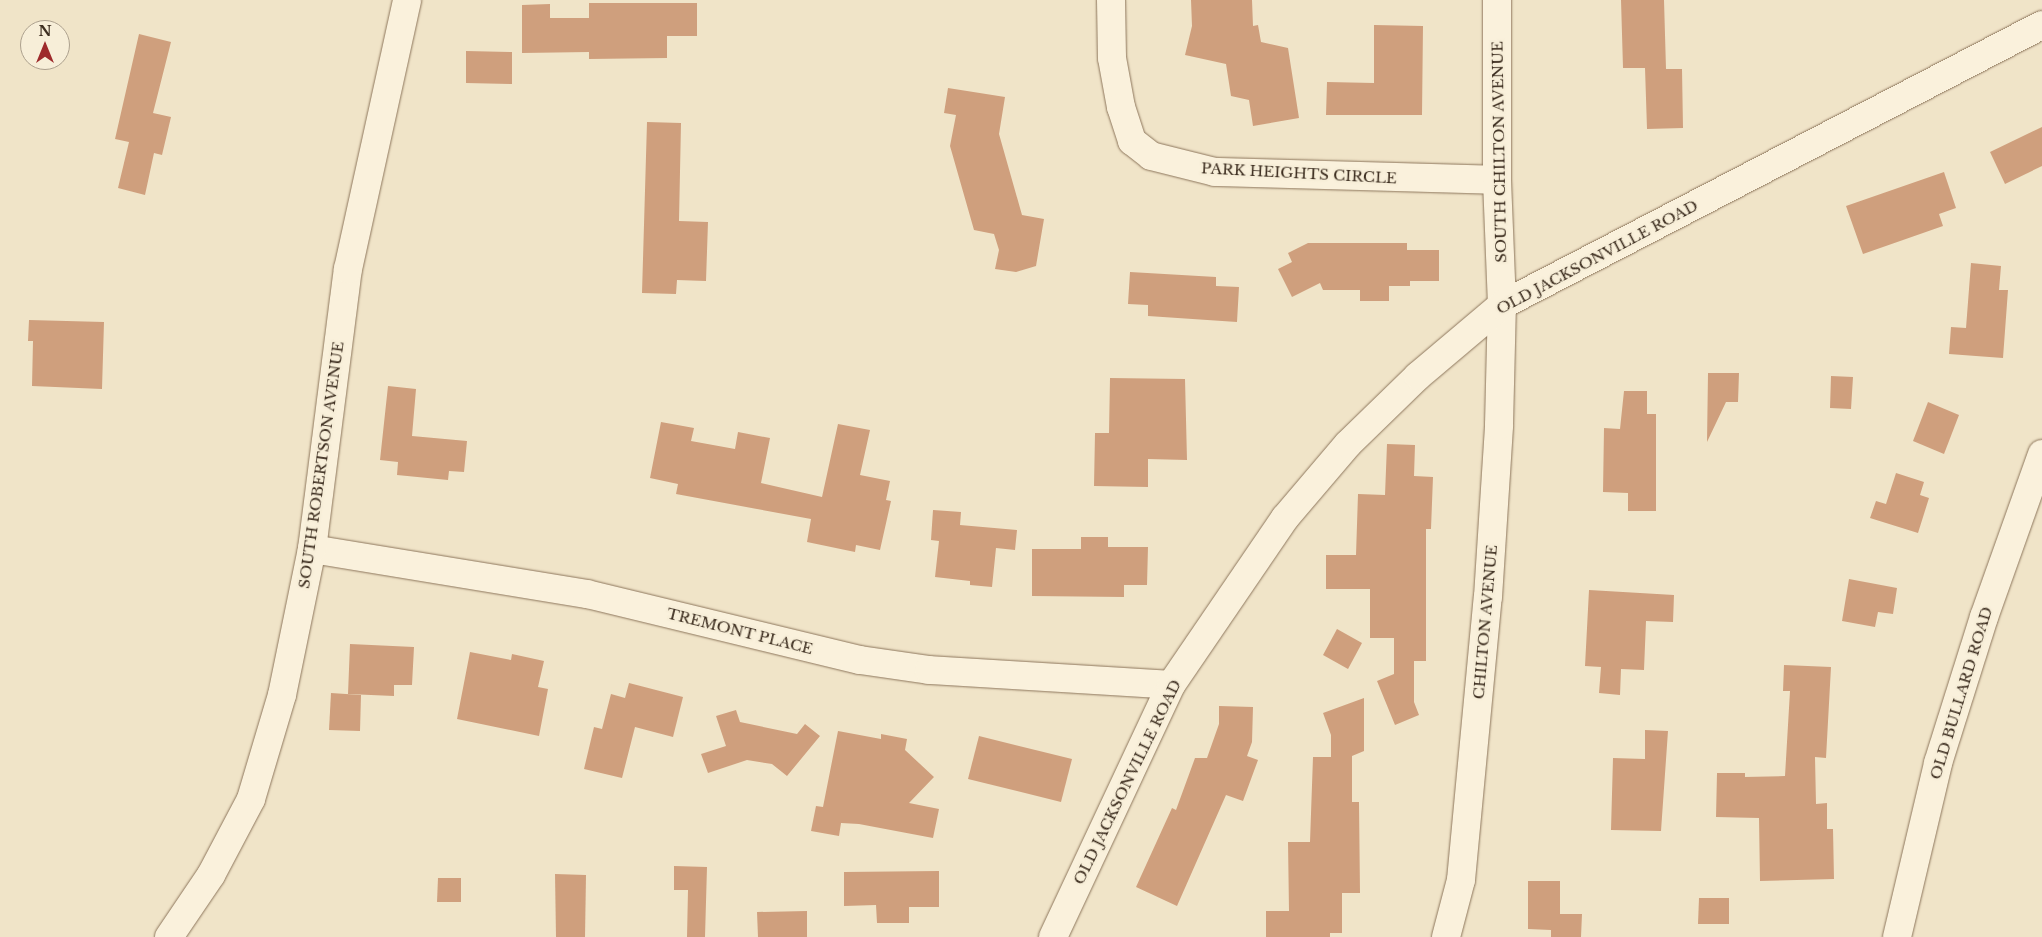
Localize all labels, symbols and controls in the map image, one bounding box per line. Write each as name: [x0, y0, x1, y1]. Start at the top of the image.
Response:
north arrow: [20, 20, 70, 70]
text: N: [38, 22, 52, 40]
street label: SOUTH CHILTON AVENUE: [1488, 41, 1510, 263]
street label: PARK HEIGHTS CIRCLE: [1201, 159, 1397, 187]
street label: OLD JACKSONVILLE ROAD: [1493, 196, 1701, 318]
street label: SOUTH ROBERTSON AVENUE: [295, 340, 347, 590]
street label: CHILTON AVENUE: [1469, 544, 1501, 700]
street label: TREMONT PLACE: [665, 604, 815, 658]
street label: OLD BULLARD ROAD: [1926, 604, 1996, 782]
street label: OLD JACKSONVILLE ROAD: [1069, 677, 1185, 887]

